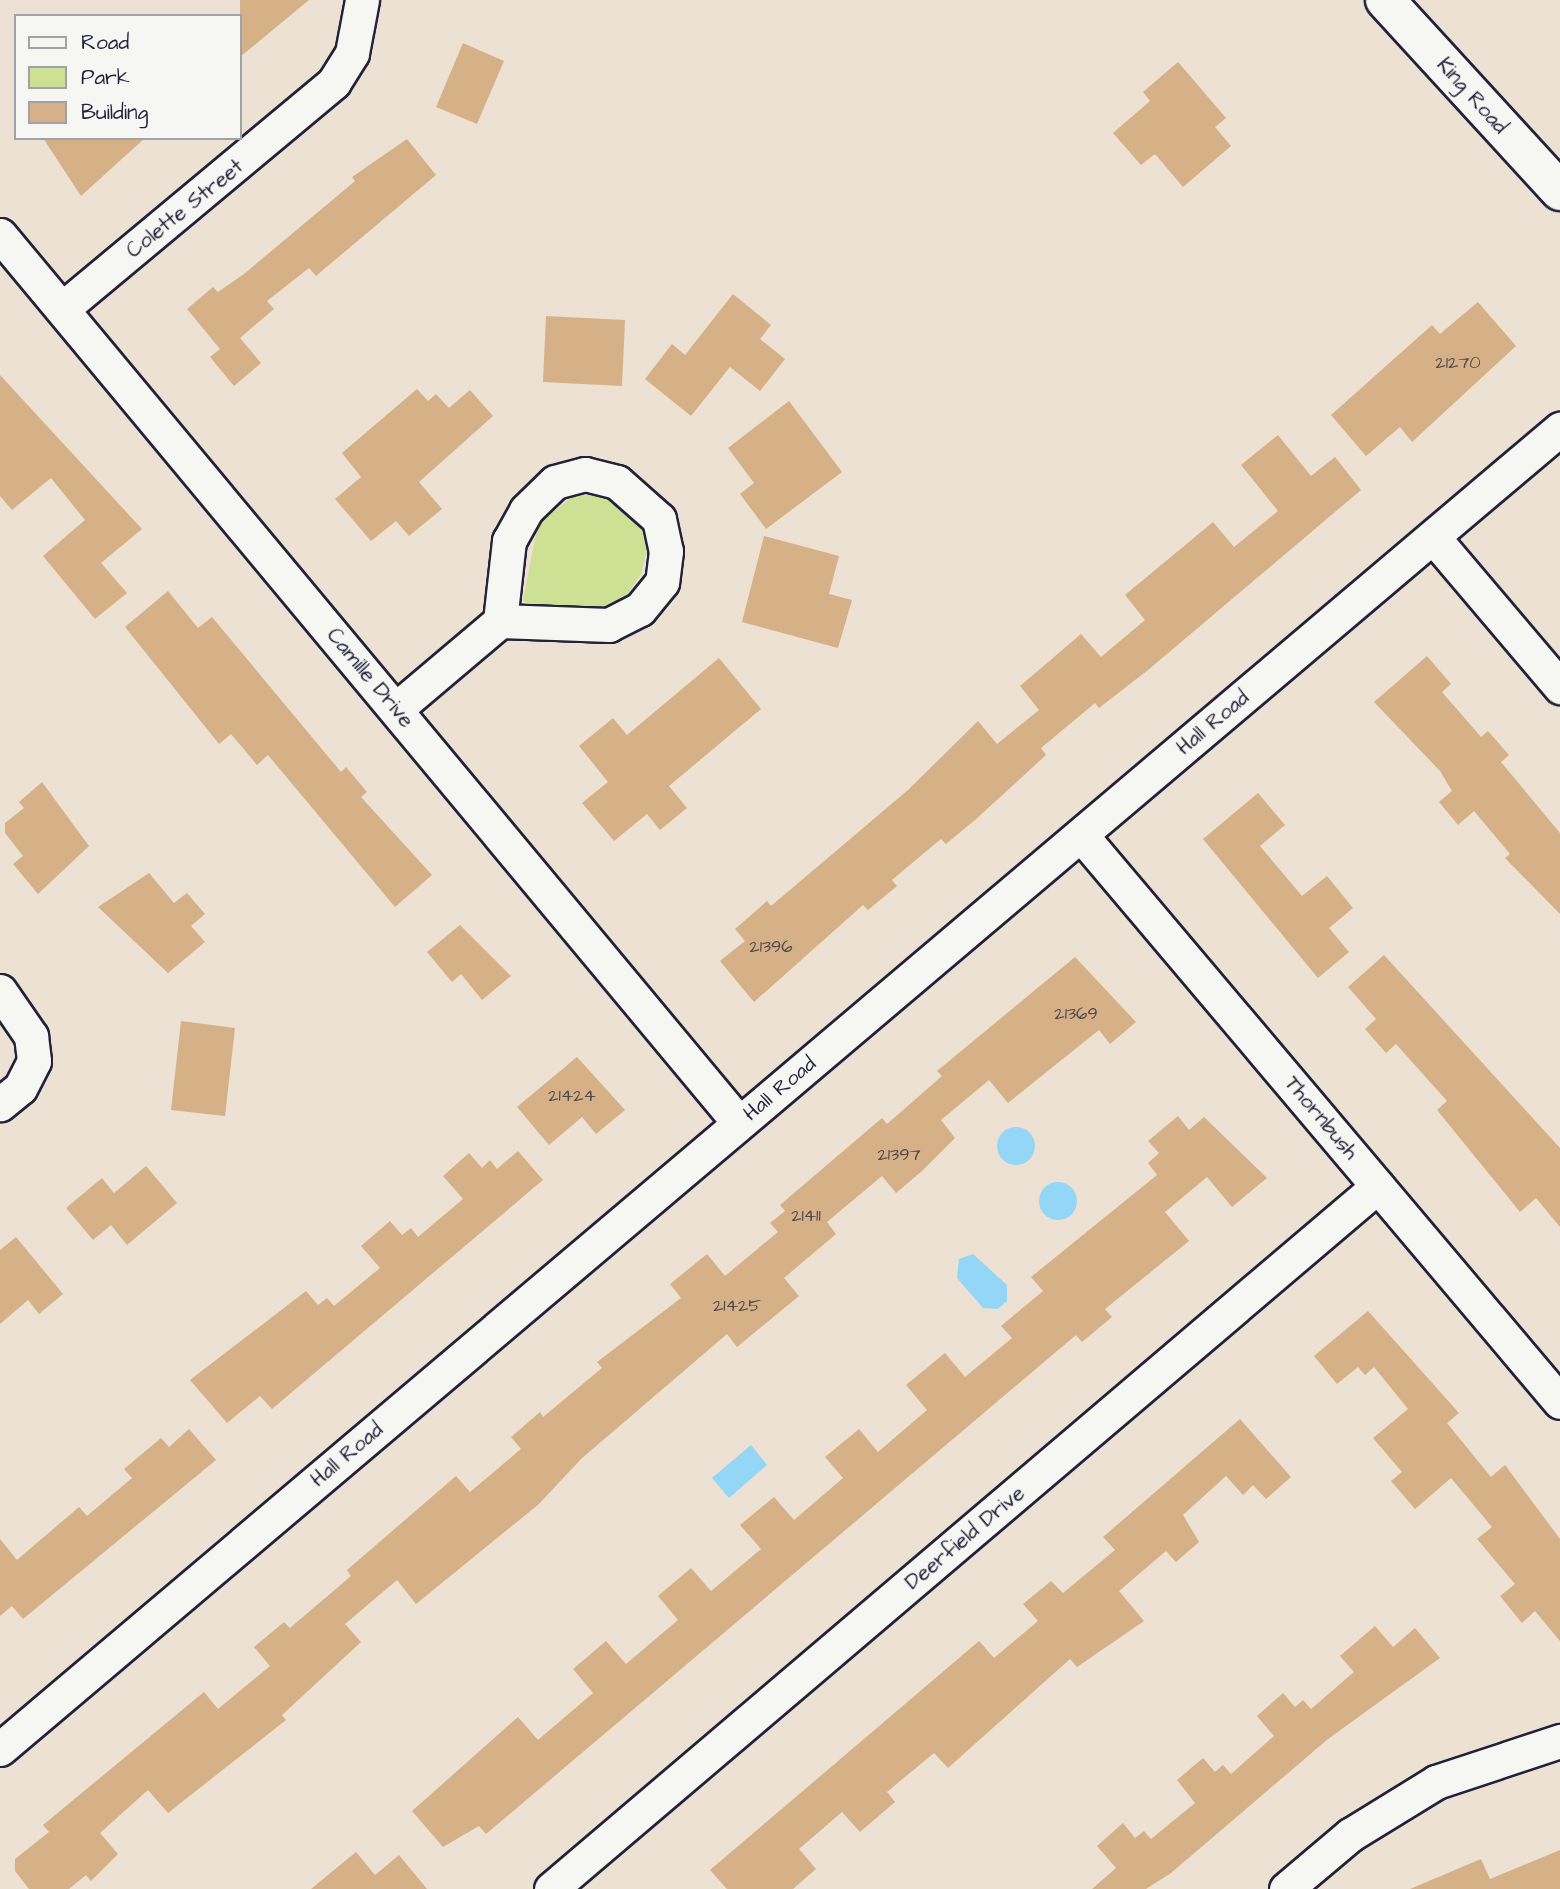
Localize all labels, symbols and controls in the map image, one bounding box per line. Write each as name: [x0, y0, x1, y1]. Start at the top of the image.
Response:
legend: [14, 14, 242, 140]
text: Road: [81, 28, 129, 57]
street label: King Road: [1431, 53, 1513, 139]
text: Park: [81, 63, 130, 92]
text: Building: [81, 98, 148, 127]
street label: Colette Street: [122, 154, 248, 264]
house number: 21270: [1435, 352, 1481, 374]
street label: Camille Drive: [321, 623, 419, 733]
street label: Hall Road: [1172, 686, 1254, 760]
house number: 21396: [749, 936, 793, 958]
house number: 21369: [1054, 1003, 1098, 1025]
street label: Hall Road: [739, 1052, 821, 1126]
street label: Thornbush: [1279, 1071, 1363, 1165]
house number: 21424: [548, 1085, 596, 1107]
house number: 21397: [877, 1144, 921, 1166]
house number: 21411: [791, 1205, 821, 1227]
house number: 21425: [713, 1295, 761, 1317]
street label: Hall Road: [306, 1418, 388, 1492]
street label: Deerfield Drive: [900, 1481, 1030, 1595]

